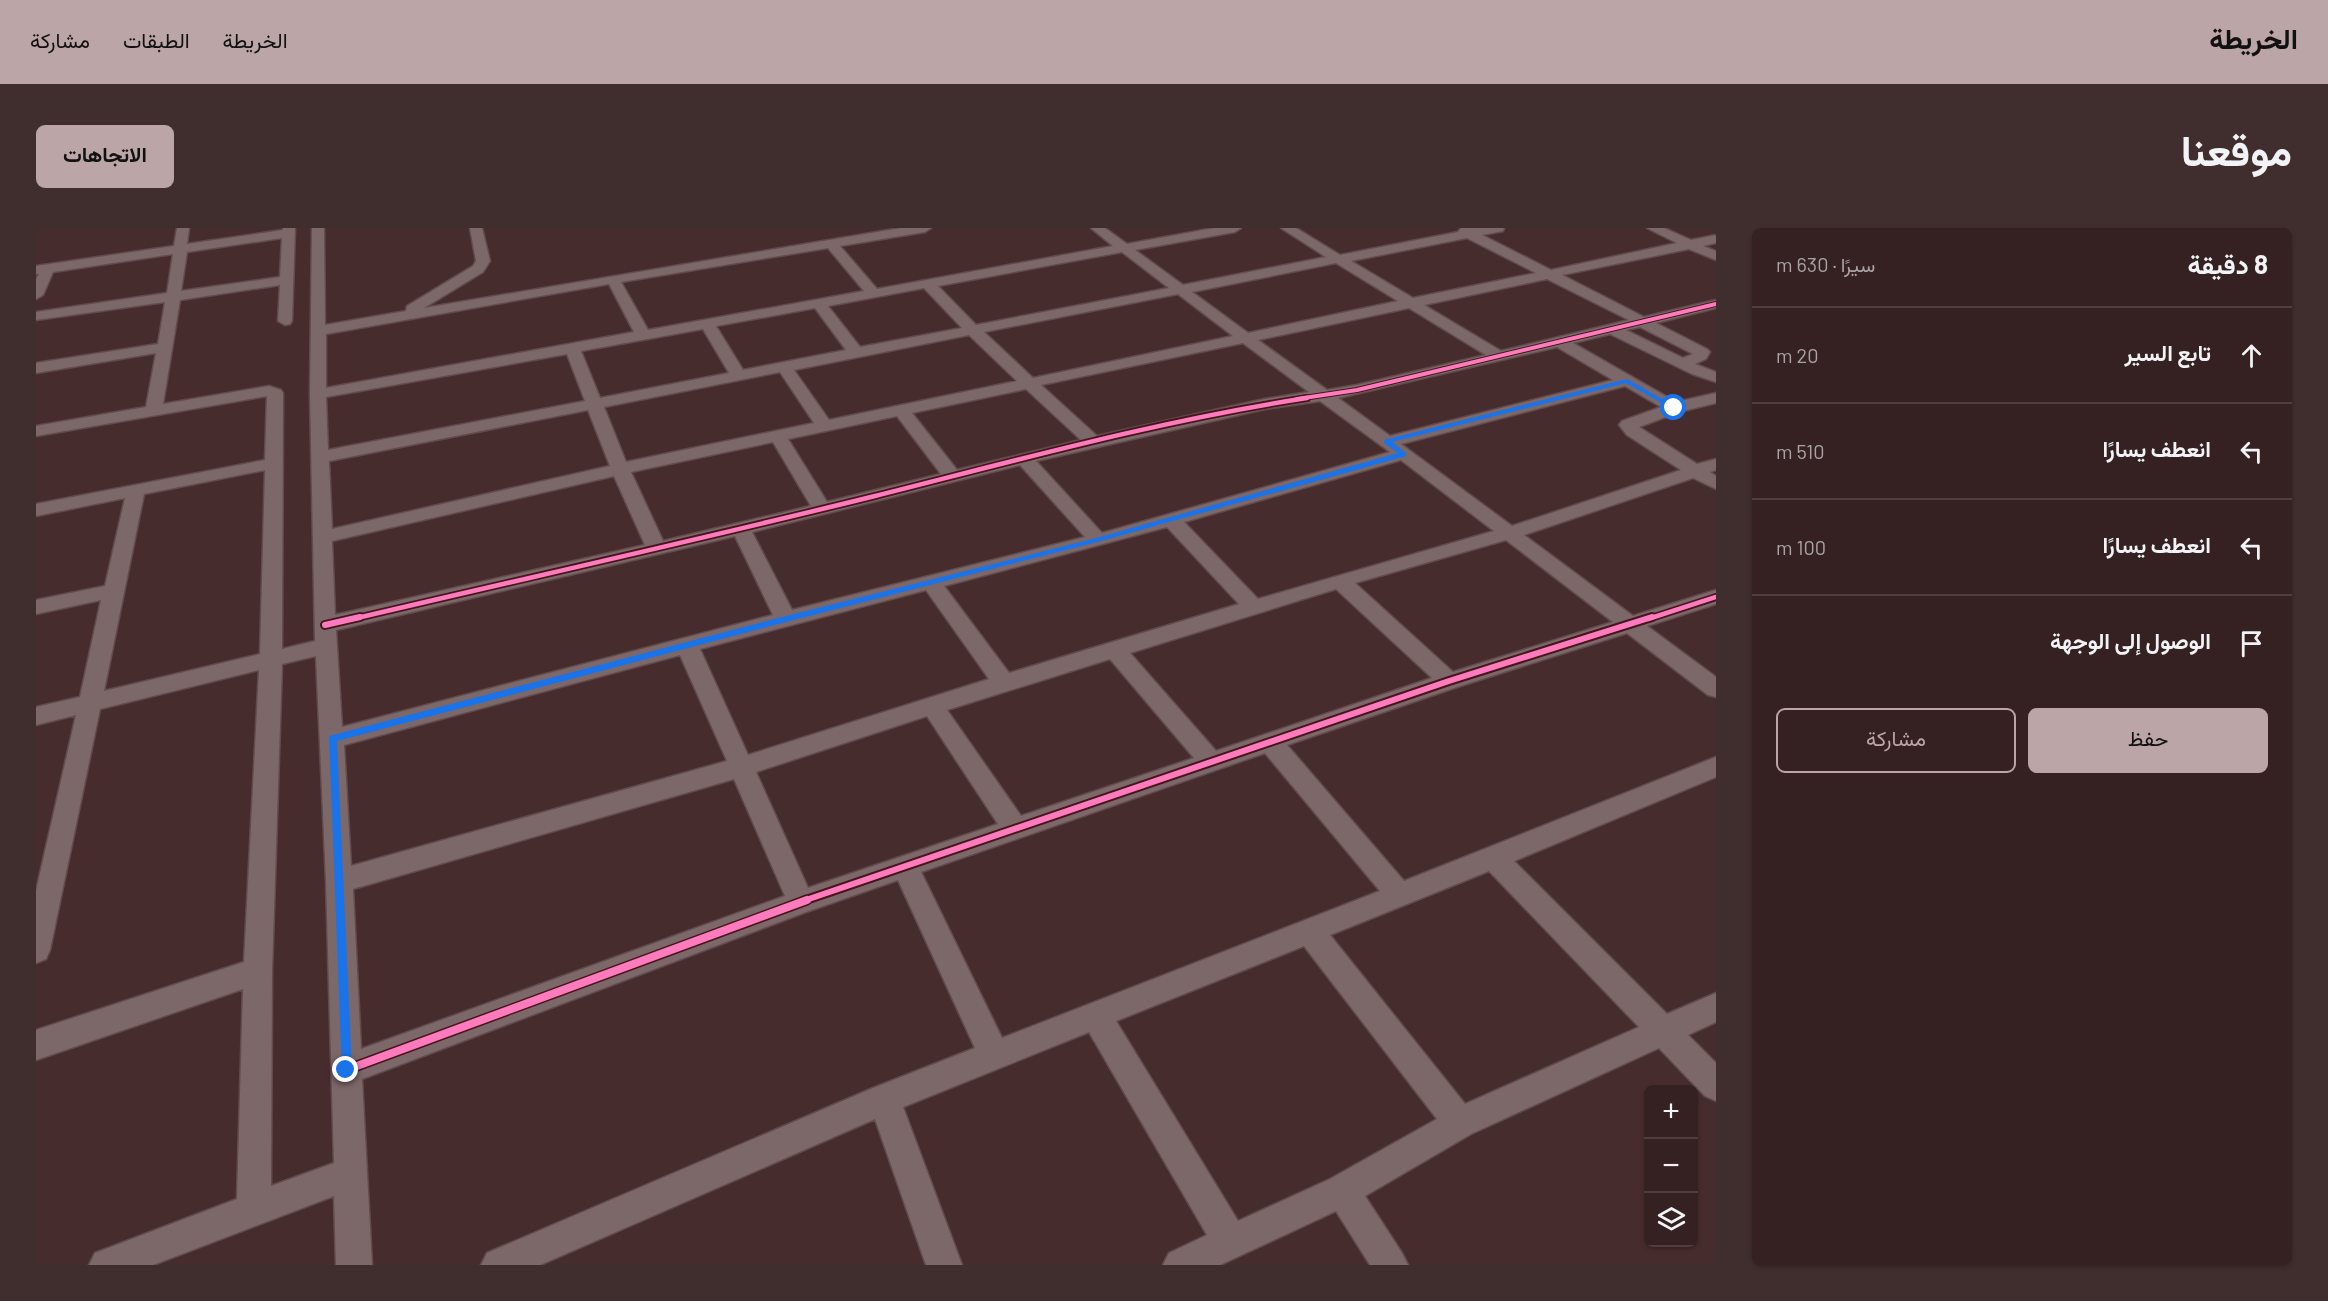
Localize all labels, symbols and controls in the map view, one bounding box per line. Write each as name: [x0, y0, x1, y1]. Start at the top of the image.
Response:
text: الخريطة: [2209, 21, 2298, 55]
text: مشاركة: [30, 27, 90, 52]
text: الطبقات: [123, 27, 190, 52]
text: الخريطة: [223, 27, 288, 52]
text: موقعنا: [2181, 124, 2292, 174]
button: الاتجاهات: [36, 125, 174, 188]
text: 8 دقيقة: [2187, 248, 2268, 279]
text: سيرًا · 630 m: [1776, 252, 1875, 276]
text: تابع السير: [2125, 339, 2211, 365]
icon: ahead: [2235, 339, 2268, 372]
text: 20 m: [1776, 343, 1819, 367]
route start: [1660, 394, 1686, 420]
text: انعطف يسارًا: [2102, 435, 2211, 461]
icon: left: [2235, 435, 2268, 468]
text: 510 m: [1776, 439, 1825, 463]
text: انعطف يسارًا: [2102, 531, 2211, 557]
icon: left: [2235, 531, 2268, 564]
text: 100 m: [1776, 535, 1826, 559]
text: الوصول إلى الوجهة: [2050, 627, 2211, 653]
icon: arrive: [2235, 627, 2268, 660]
button: مشاركة: [1776, 708, 2016, 773]
button: حفظ: [2028, 708, 2268, 773]
route end: [332, 1056, 358, 1082]
map controls: [1644, 1085, 1698, 1247]
button: +: [1644, 1085, 1698, 1139]
button: −: [1644, 1139, 1698, 1193]
button: layers: [1644, 1193, 1698, 1247]

